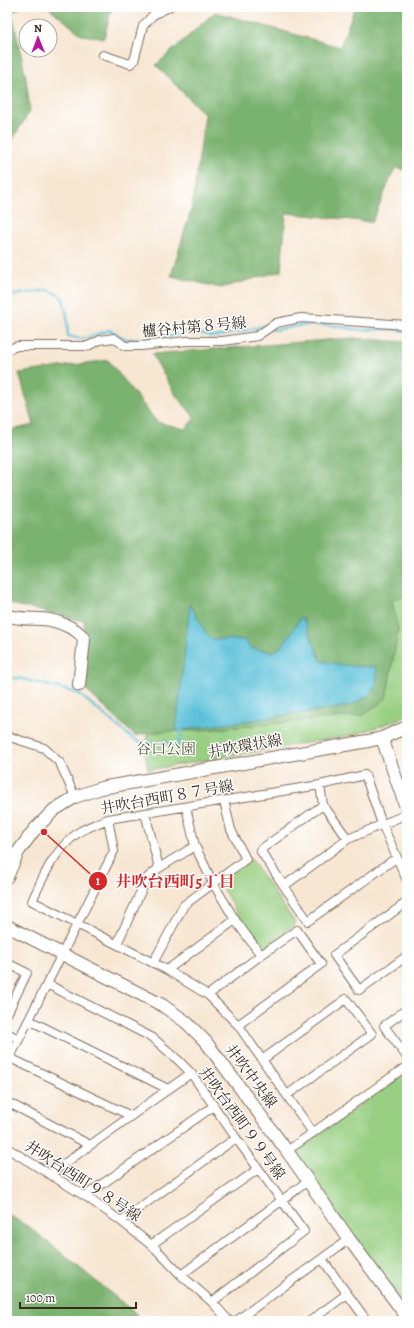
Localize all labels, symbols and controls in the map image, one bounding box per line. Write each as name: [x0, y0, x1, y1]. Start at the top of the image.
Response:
north arrow: [18, 18, 58, 58]
text: N: [34, 21, 42, 36]
street label: 櫨谷村第８号線: [141, 312, 247, 342]
street label: 井吹環状線: [206, 730, 284, 762]
park label: 谷口公園: [136, 739, 196, 759]
street label: 井吹台西町８７号線: [99, 775, 235, 819]
callout: 井吹台西町5丁目: [88, 867, 242, 895]
text: 井吹台西町5丁目: [116, 871, 234, 893]
text: 1: [96, 873, 101, 889]
street label: 井吹中央線: [220, 1040, 282, 1112]
street label: 井吹台西町９９号線: [194, 1063, 290, 1183]
street label: 井吹台西町９８号線: [21, 1136, 145, 1226]
scale bar: [20, 1284, 136, 1310]
text: 100 m: [26, 1290, 55, 1306]

